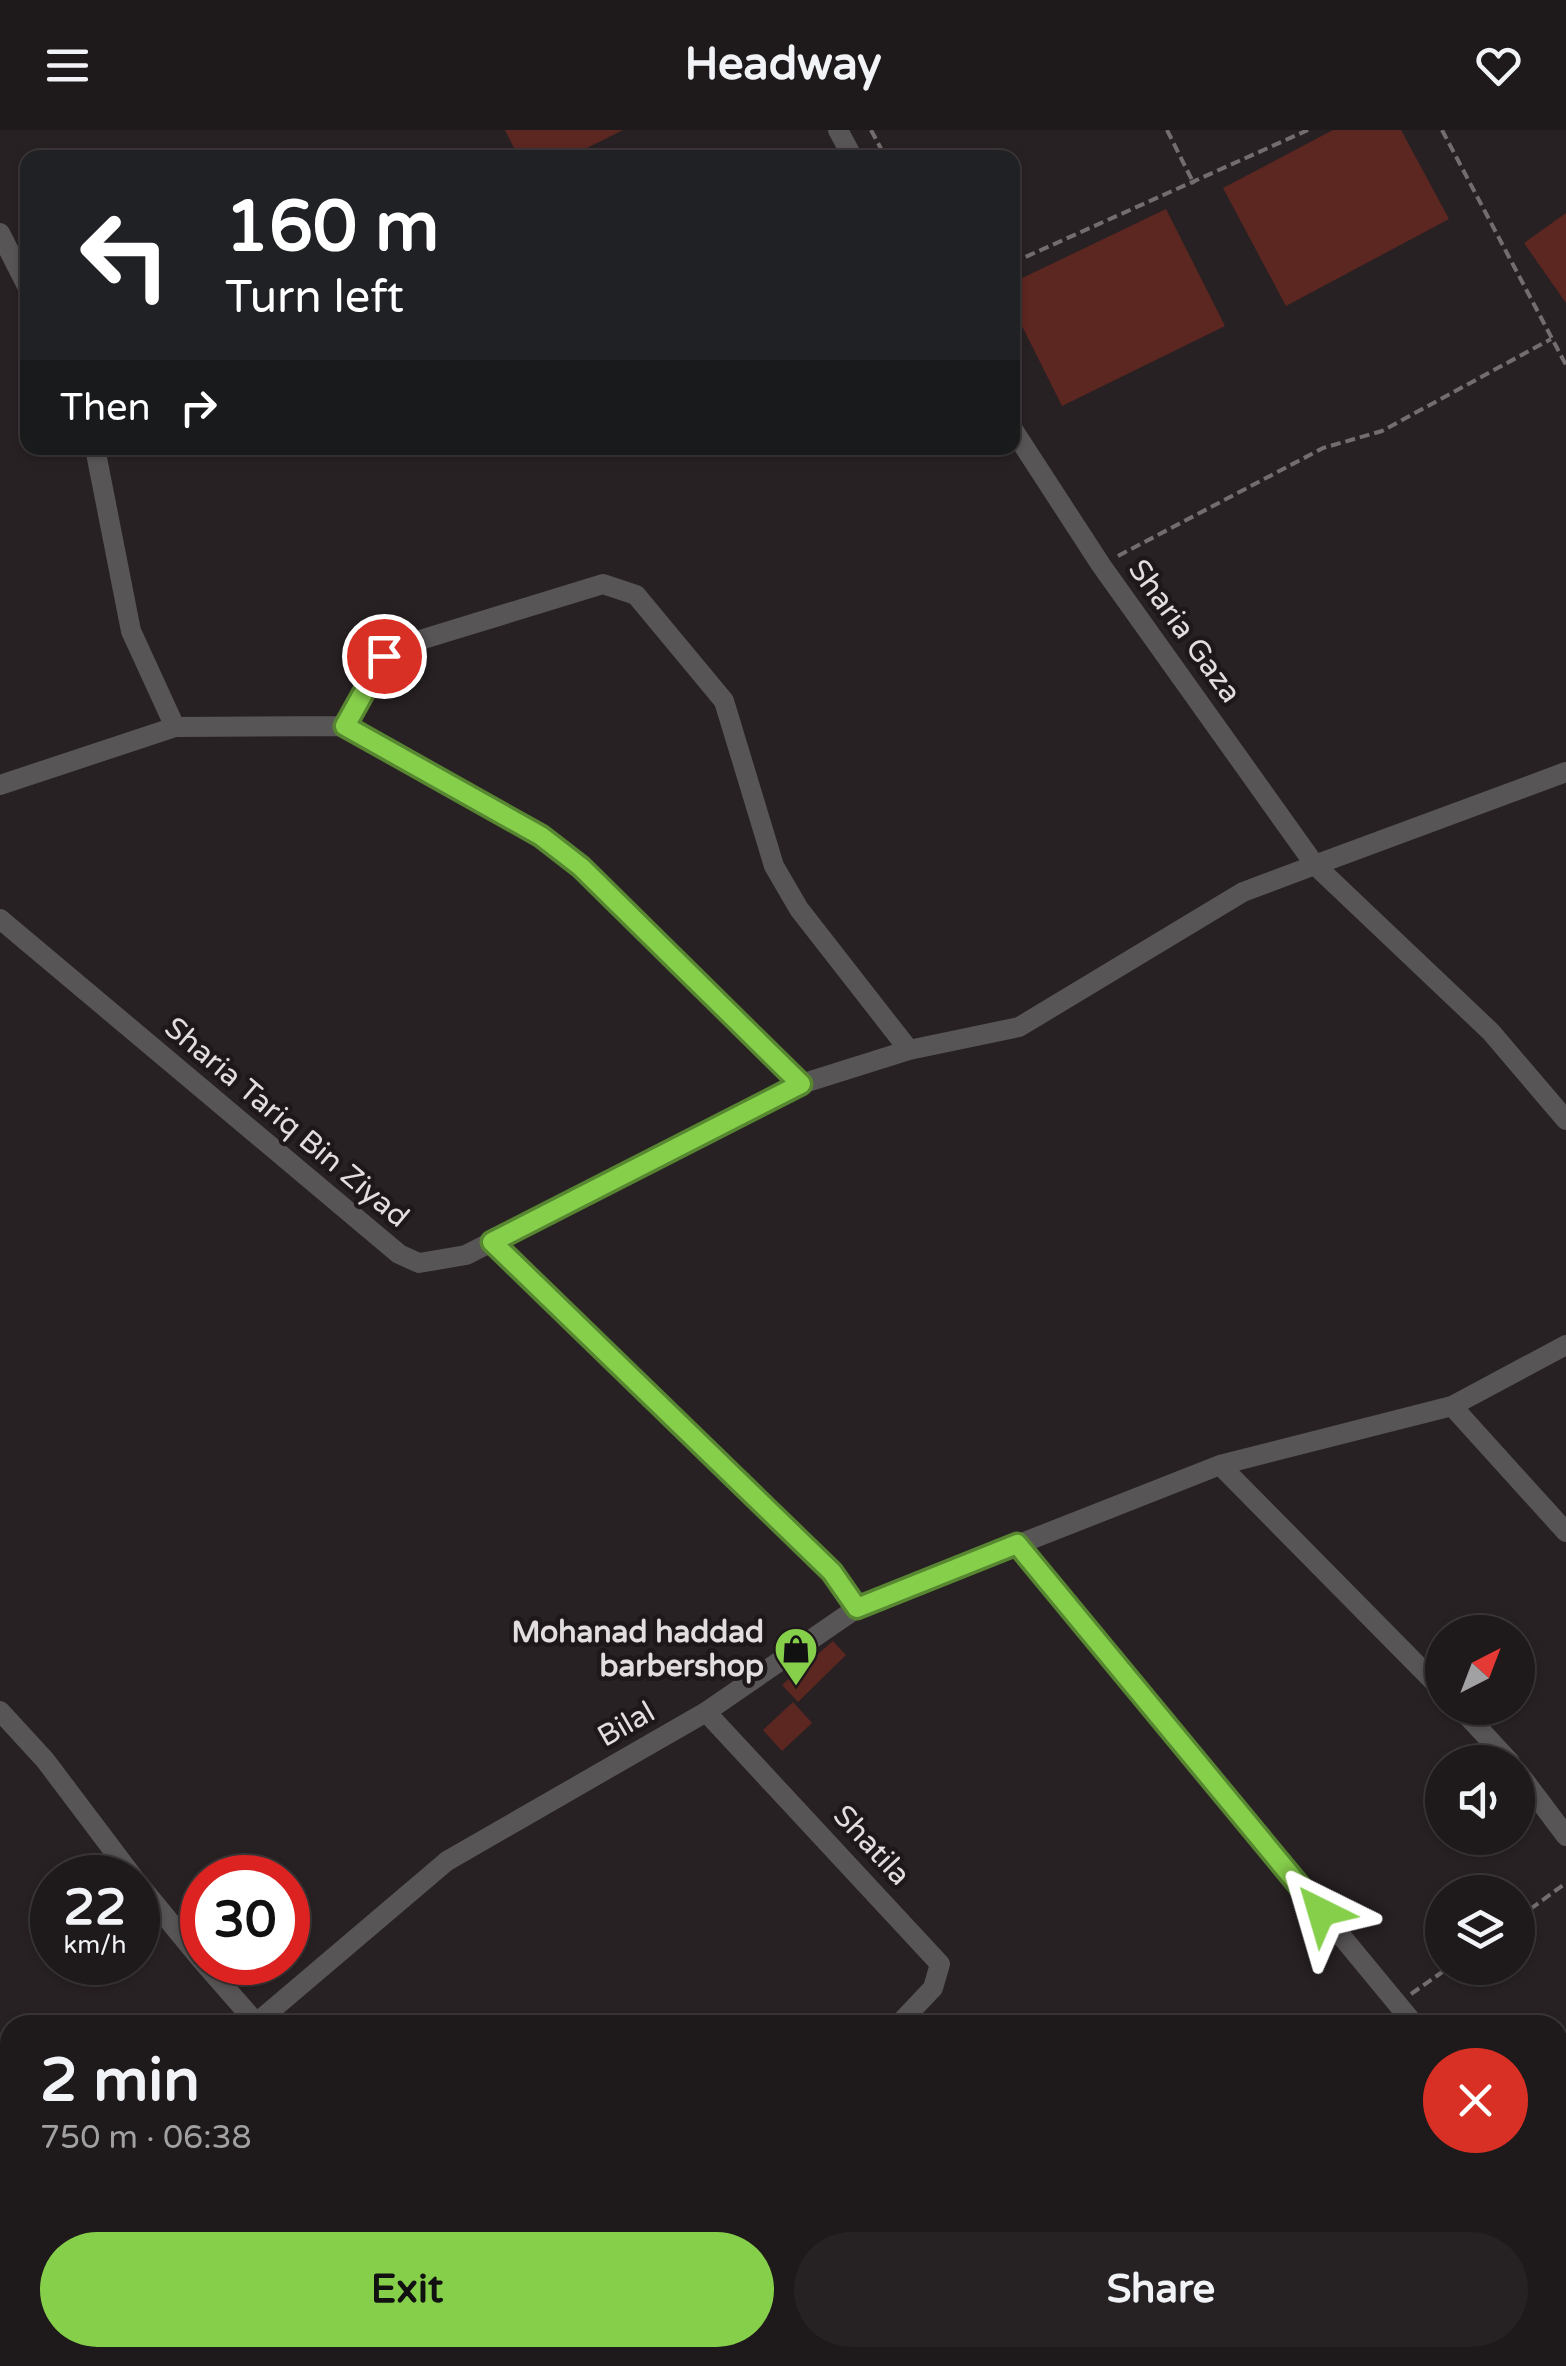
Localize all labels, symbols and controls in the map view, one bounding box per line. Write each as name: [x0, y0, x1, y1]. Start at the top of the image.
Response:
icon: menu: [40, 38, 95, 93]
text: Headway: [685, 38, 881, 92]
icon: heart: [1471, 38, 1526, 93]
text: 160 m: [225, 186, 439, 270]
icon: left: [60, 190, 190, 320]
text: Turn left: [225, 271, 404, 325]
icon: right: [171, 380, 226, 435]
text: Then: [60, 385, 151, 431]
street label: Sharia Gaza: [1120, 552, 1249, 710]
pin: [342, 614, 427, 699]
icon: arrive: [357, 629, 412, 684]
street label: Sharia Tariq Bin Ziyad: [157, 1009, 416, 1235]
place label: Mohanad haddad barbershop: [511, 1614, 764, 1685]
north arrow: [1425, 1615, 1535, 1725]
map controls: [1425, 1615, 1535, 1985]
shop icon: Mohanad haddad barbershop: [773, 1626, 819, 1687]
street label: Bilal: [591, 1693, 661, 1755]
button: sound: [1425, 1745, 1535, 1855]
street label: Shatila: [825, 1798, 918, 1893]
speed limit sign: 30: [180, 1855, 310, 1985]
position arrow: [1269, 1860, 1373, 1964]
button: layers: [1425, 1875, 1535, 1985]
text: 22: [64, 1878, 126, 1938]
text: km/h: [64, 1930, 126, 1960]
text: 2 min: [40, 2045, 200, 2117]
button: close: [1423, 2048, 1528, 2153]
text: 750 m · 06:38: [40, 2119, 252, 2157]
button: Exit: [40, 2232, 774, 2347]
button: Share: [794, 2232, 1528, 2347]

